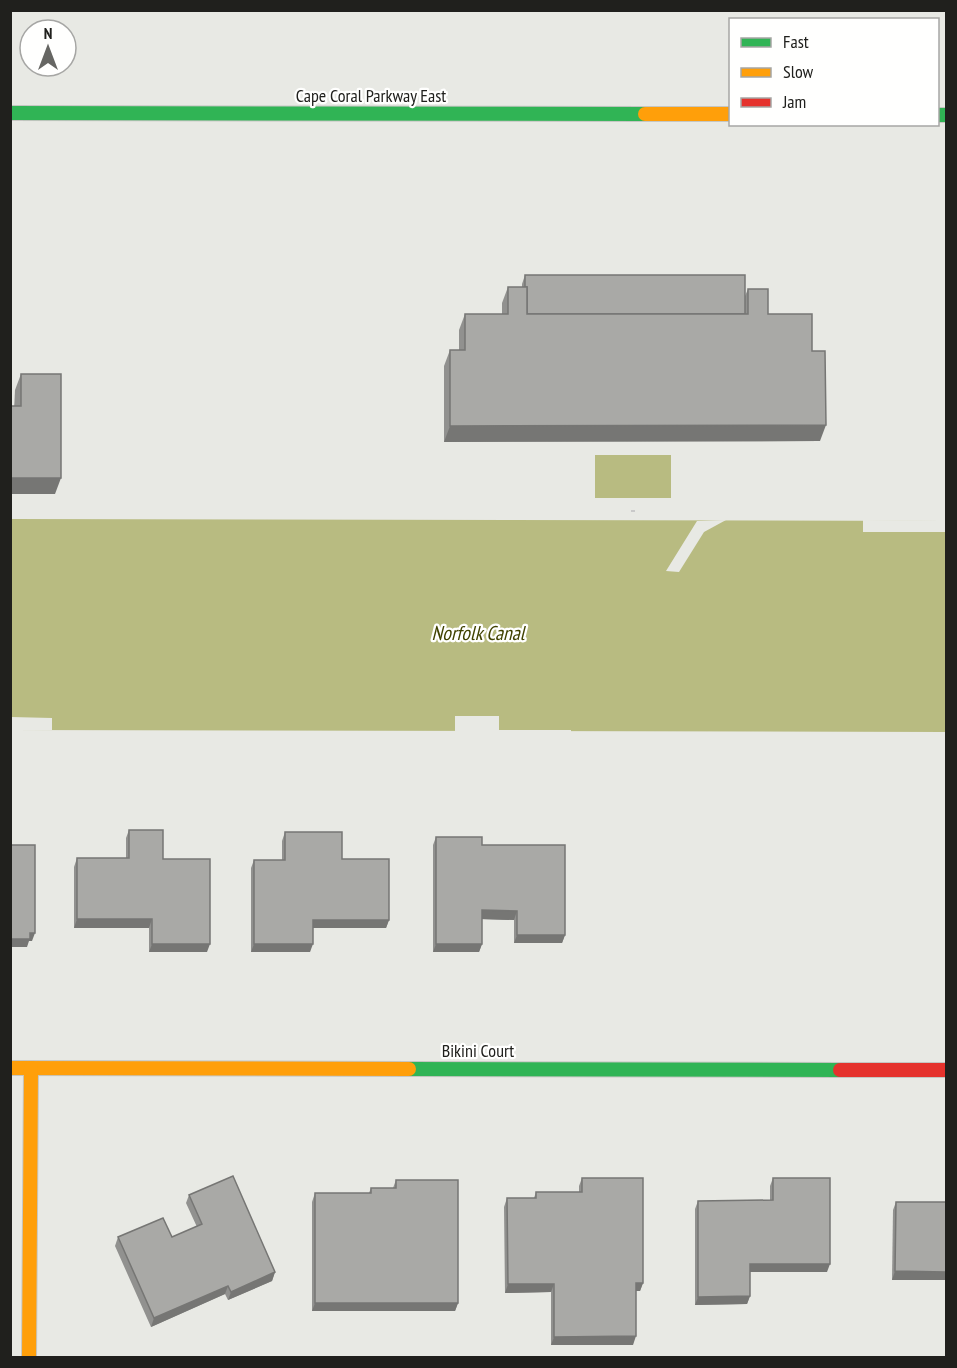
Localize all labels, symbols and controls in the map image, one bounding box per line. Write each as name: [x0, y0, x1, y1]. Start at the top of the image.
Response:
north arrow: [18, 18, 78, 78]
legend: [729, 18, 939, 126]
text: N: [44, 23, 52, 43]
text: Fast: [783, 30, 809, 53]
text: Slow: [783, 60, 814, 83]
street label: Cape Coral Parkway East: [296, 84, 446, 107]
text: Jam: [782, 90, 806, 113]
water label: Norfolk Canal: [431, 620, 527, 646]
street label: Bikini Court: [442, 1039, 514, 1062]

